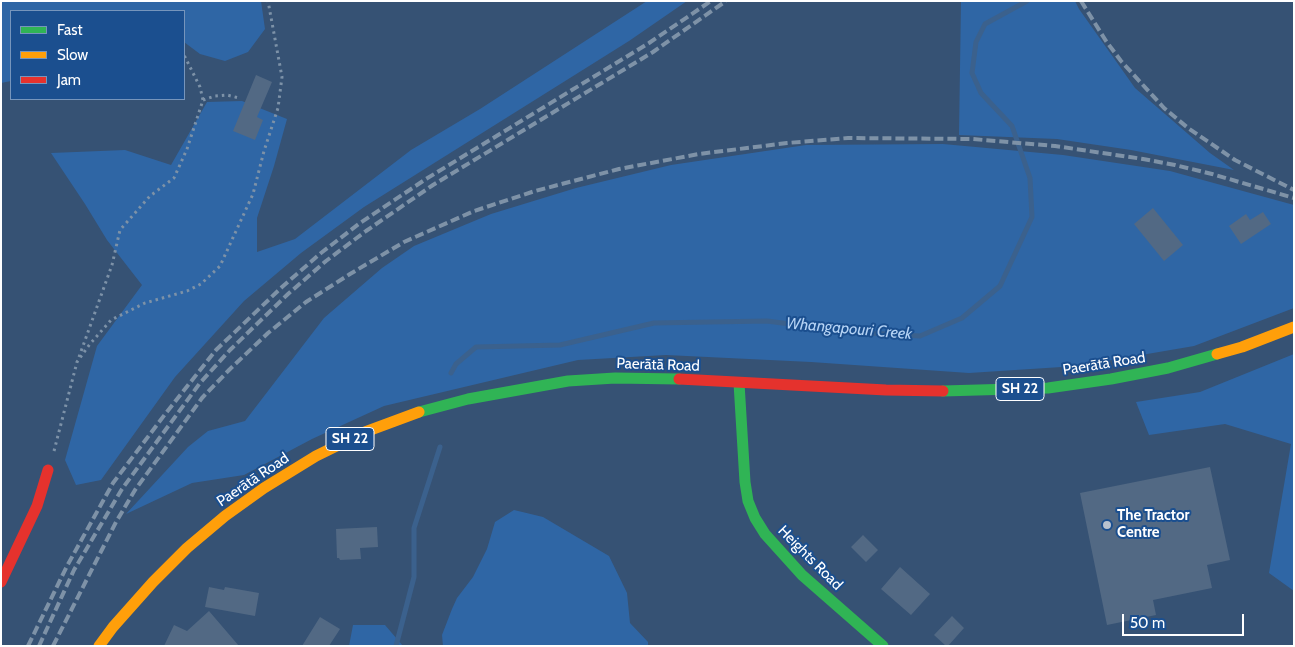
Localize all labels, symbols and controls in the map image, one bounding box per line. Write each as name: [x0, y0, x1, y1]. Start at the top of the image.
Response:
legend: [10, 10, 185, 100]
text: Fast: [57, 21, 82, 39]
text: Slow: [57, 46, 88, 64]
text: Jam: [57, 71, 81, 89]
water label: Whangapouri Creek: [785, 314, 913, 344]
street label: Paerātā Road: [1061, 349, 1147, 379]
street label: Paerātā Road: [616, 355, 700, 375]
road number: SH 22: [996, 378, 1044, 400]
road number: SH 22: [326, 428, 374, 450]
street label: Paerātā Road: [213, 449, 293, 511]
place label: The Tractor Centre: [1117, 507, 1189, 542]
marker: The Tractor Centre: [1101, 519, 1113, 531]
street label: Heights Road: [774, 522, 846, 594]
scale bar: [1125, 604, 1248, 636]
text: 50 m: [1130, 614, 1165, 632]

